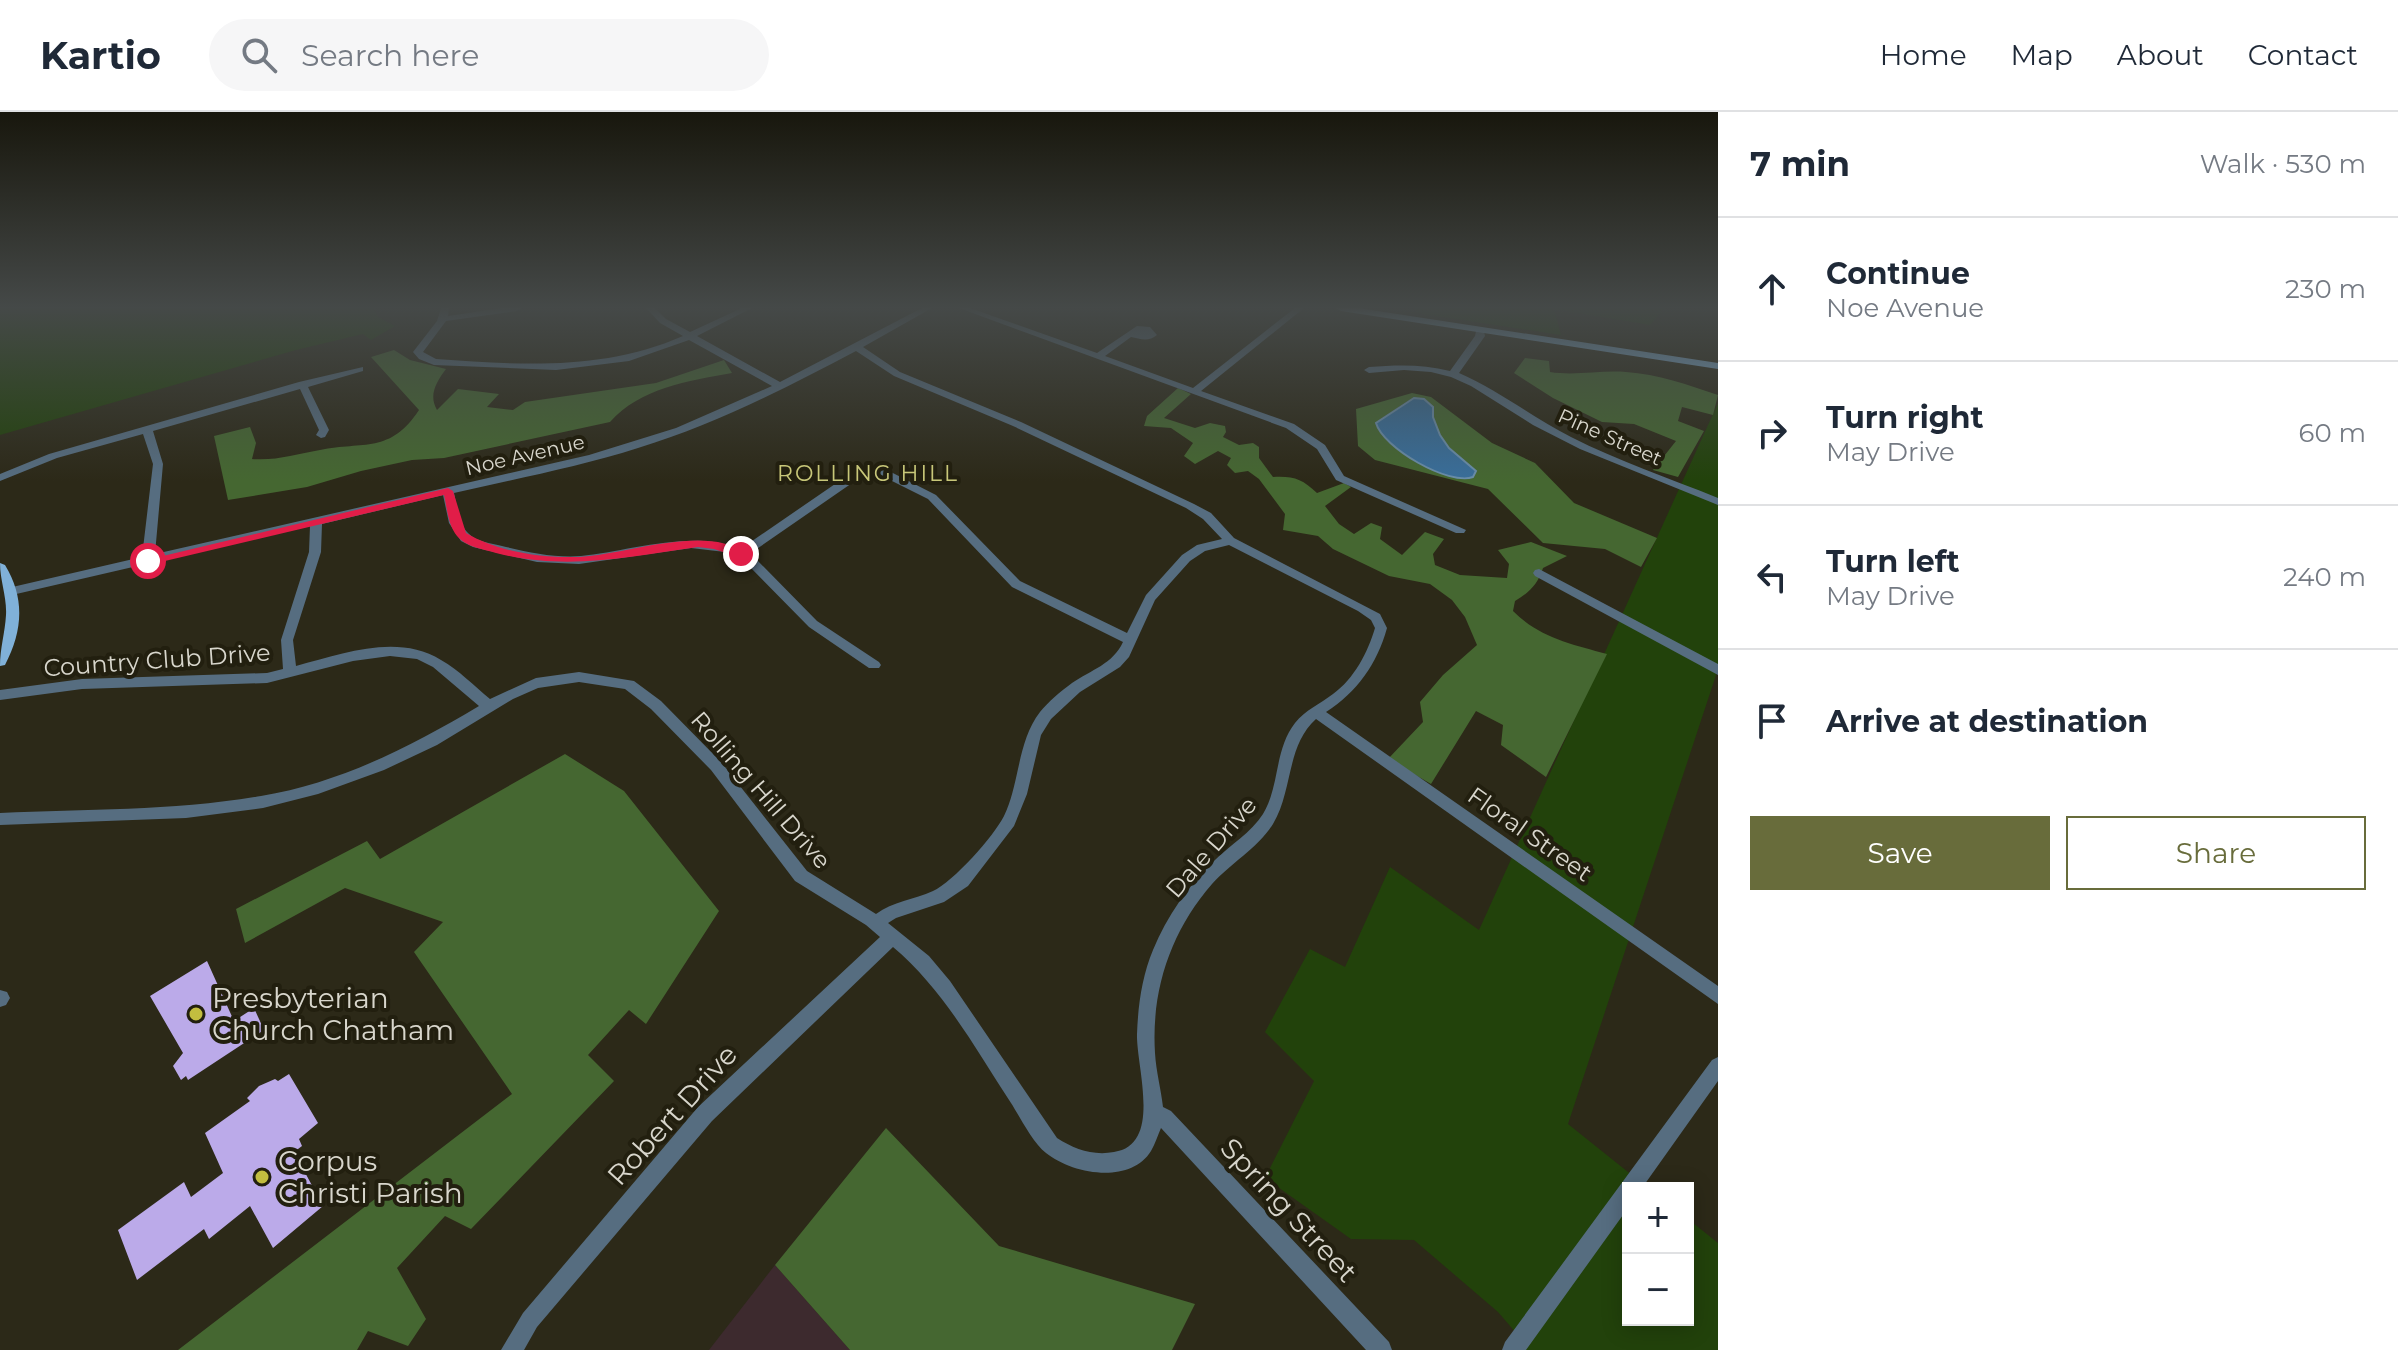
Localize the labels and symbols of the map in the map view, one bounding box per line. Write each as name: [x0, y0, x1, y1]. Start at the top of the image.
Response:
street label: Pine Street: [1554, 403, 1666, 471]
street label: Noe Avenue: [463, 430, 587, 480]
district label: ROLLING HILL: [777, 460, 959, 487]
route end: [723, 536, 759, 572]
route start: [130, 543, 166, 579]
street label: Country Club Drive: [43, 638, 271, 682]
street label: Rolling Hill Drive: [685, 705, 837, 875]
street label: Floral Street: [1462, 781, 1598, 888]
street label: Dale Drive: [1159, 791, 1263, 903]
place label: Presbyterian Church Chatham: [212, 981, 454, 1047]
marker: Presbyterian Church Chatham: [187, 1005, 205, 1023]
street label: Robert Drive: [600, 1038, 744, 1192]
street label: Spring Street: [1214, 1131, 1364, 1289]
place label: Corpus Christi Parish: [278, 1144, 463, 1210]
marker: Corpus Christi Parish: [253, 1168, 271, 1186]

